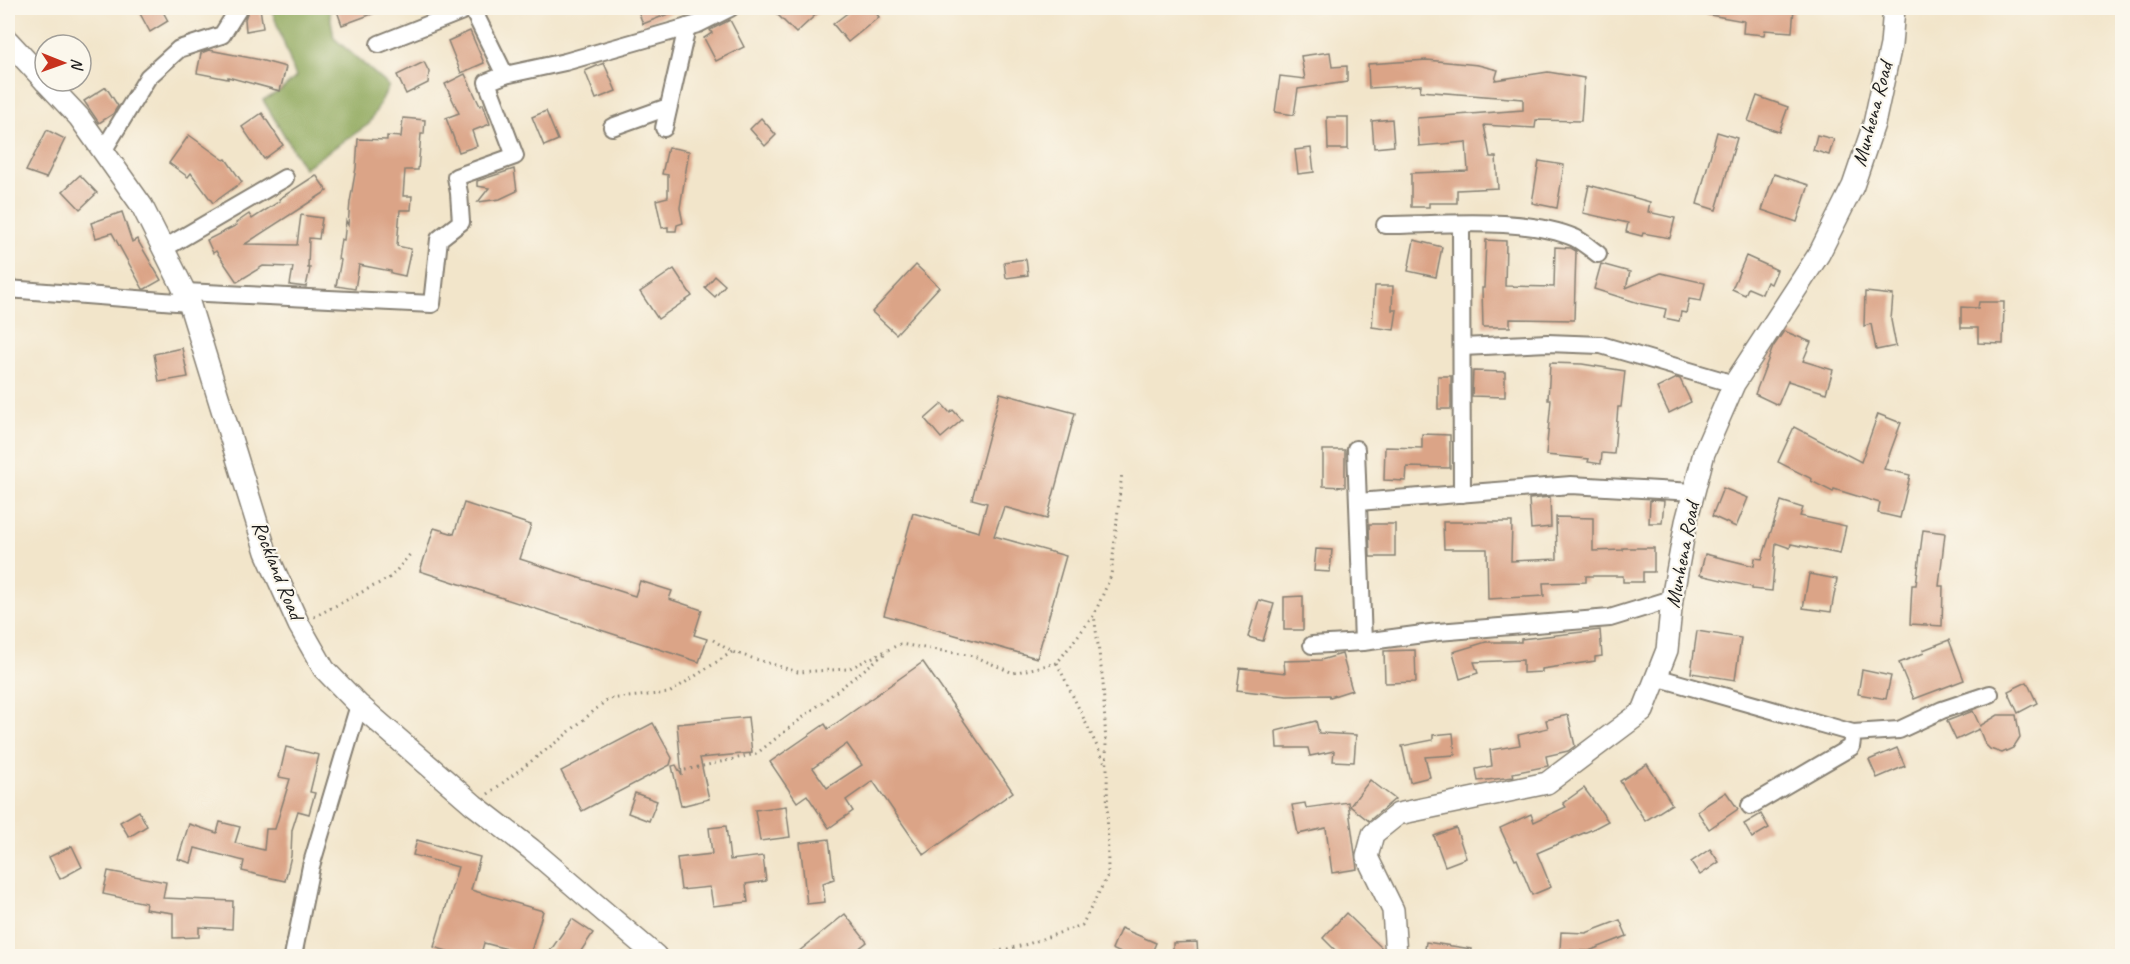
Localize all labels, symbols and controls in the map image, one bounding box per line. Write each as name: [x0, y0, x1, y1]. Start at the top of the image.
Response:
north arrow: [33, 33, 93, 93]
street label: Munhena Road: [1846, 55, 1899, 169]
text: N: [67, 58, 87, 71]
street label: Munhena Road: [1659, 496, 1706, 610]
street label: Rockland Road: [246, 517, 311, 626]

